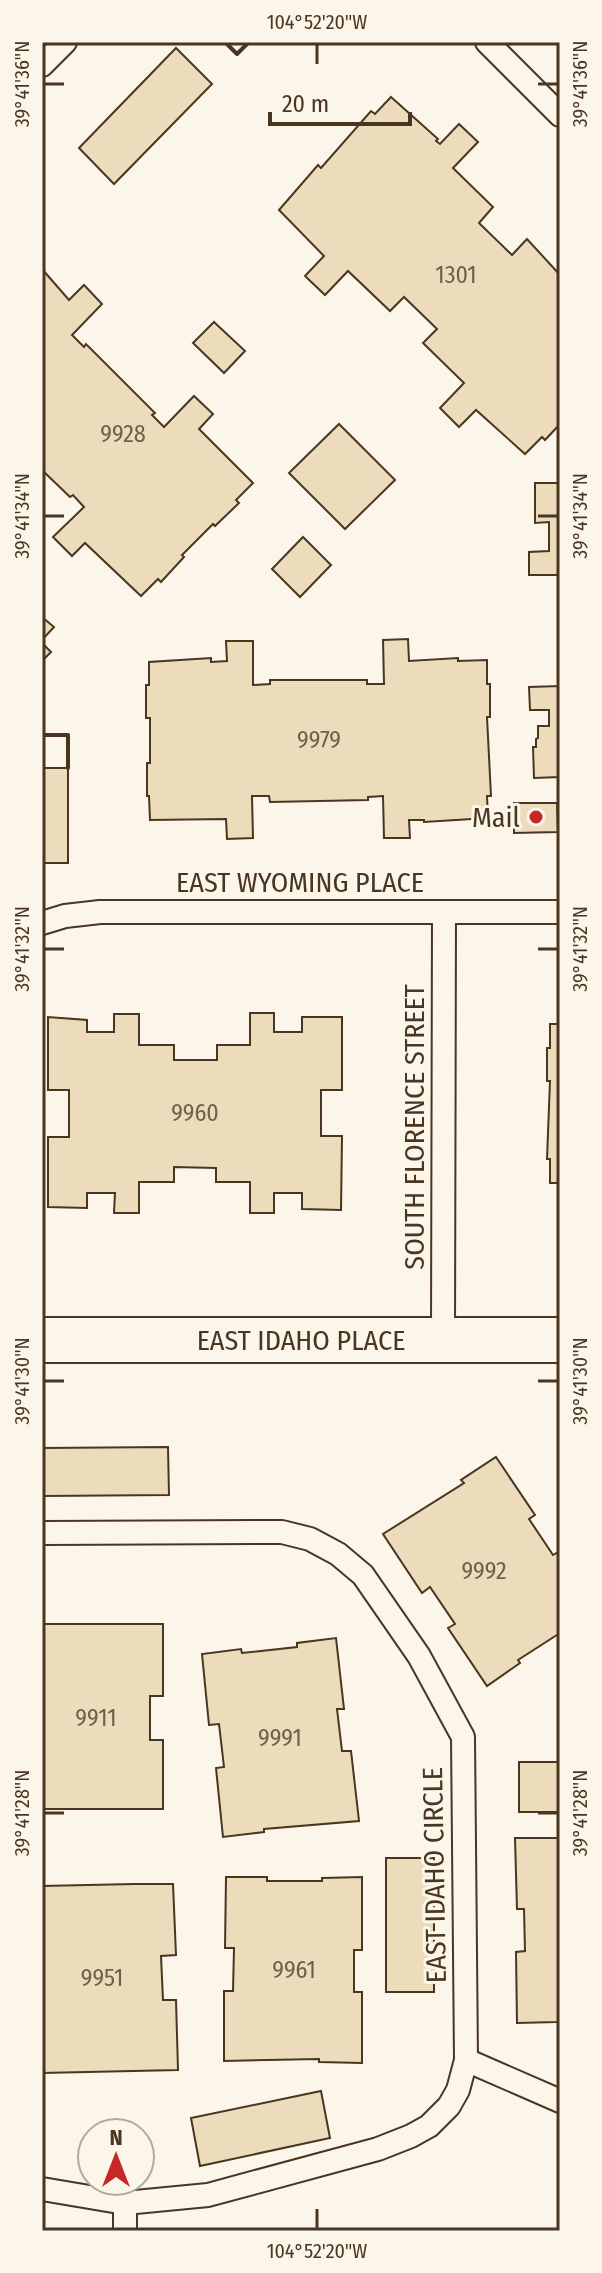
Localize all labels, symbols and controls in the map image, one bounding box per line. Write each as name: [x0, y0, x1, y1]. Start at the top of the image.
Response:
text: 104°52'20"W: [267, 10, 367, 34]
text: 39°41'36"N: [10, 41, 34, 127]
text: 39°41'36"N: [568, 41, 592, 127]
scale bar: [270, 76, 410, 126]
text: 20 m: [282, 90, 329, 118]
house number: 1301: [435, 261, 477, 289]
house number: 9928: [100, 420, 146, 448]
text: 39°41'34"N: [10, 473, 34, 559]
text: 39°41'34"N: [568, 473, 592, 559]
house number: 9979: [297, 726, 341, 754]
place label: Mail: [472, 801, 520, 834]
marker: Mail: [527, 808, 545, 826]
street label: EAST WYOMING PLACE: [176, 866, 424, 899]
text: 39°41'32"N: [10, 906, 34, 992]
text: 39°41'32"N: [568, 906, 592, 992]
street label: SOUTH FLORENCE STREET: [398, 984, 431, 1270]
house number: 9960: [171, 1099, 219, 1127]
street label: EAST IDAHO PLACE: [197, 1324, 405, 1357]
text: 39°41'30"N: [10, 1337, 34, 1425]
text: 39°41'30"N: [568, 1337, 592, 1425]
house number: 9992: [461, 1557, 507, 1585]
house number: 9911: [75, 1704, 117, 1732]
house number: 9991: [258, 1724, 302, 1752]
street label: EAST IDAHO CIRCLE: [416, 1767, 453, 1983]
text: 39°41'28"N: [10, 1770, 34, 1856]
text: 39°41'28"N: [568, 1770, 592, 1856]
house number: 9961: [272, 1956, 316, 1984]
house number: 9951: [81, 1964, 123, 1992]
north arrow: [76, 2117, 156, 2197]
text: N: [109, 2124, 123, 2151]
text: 104°52'20"W: [267, 2239, 367, 2263]

